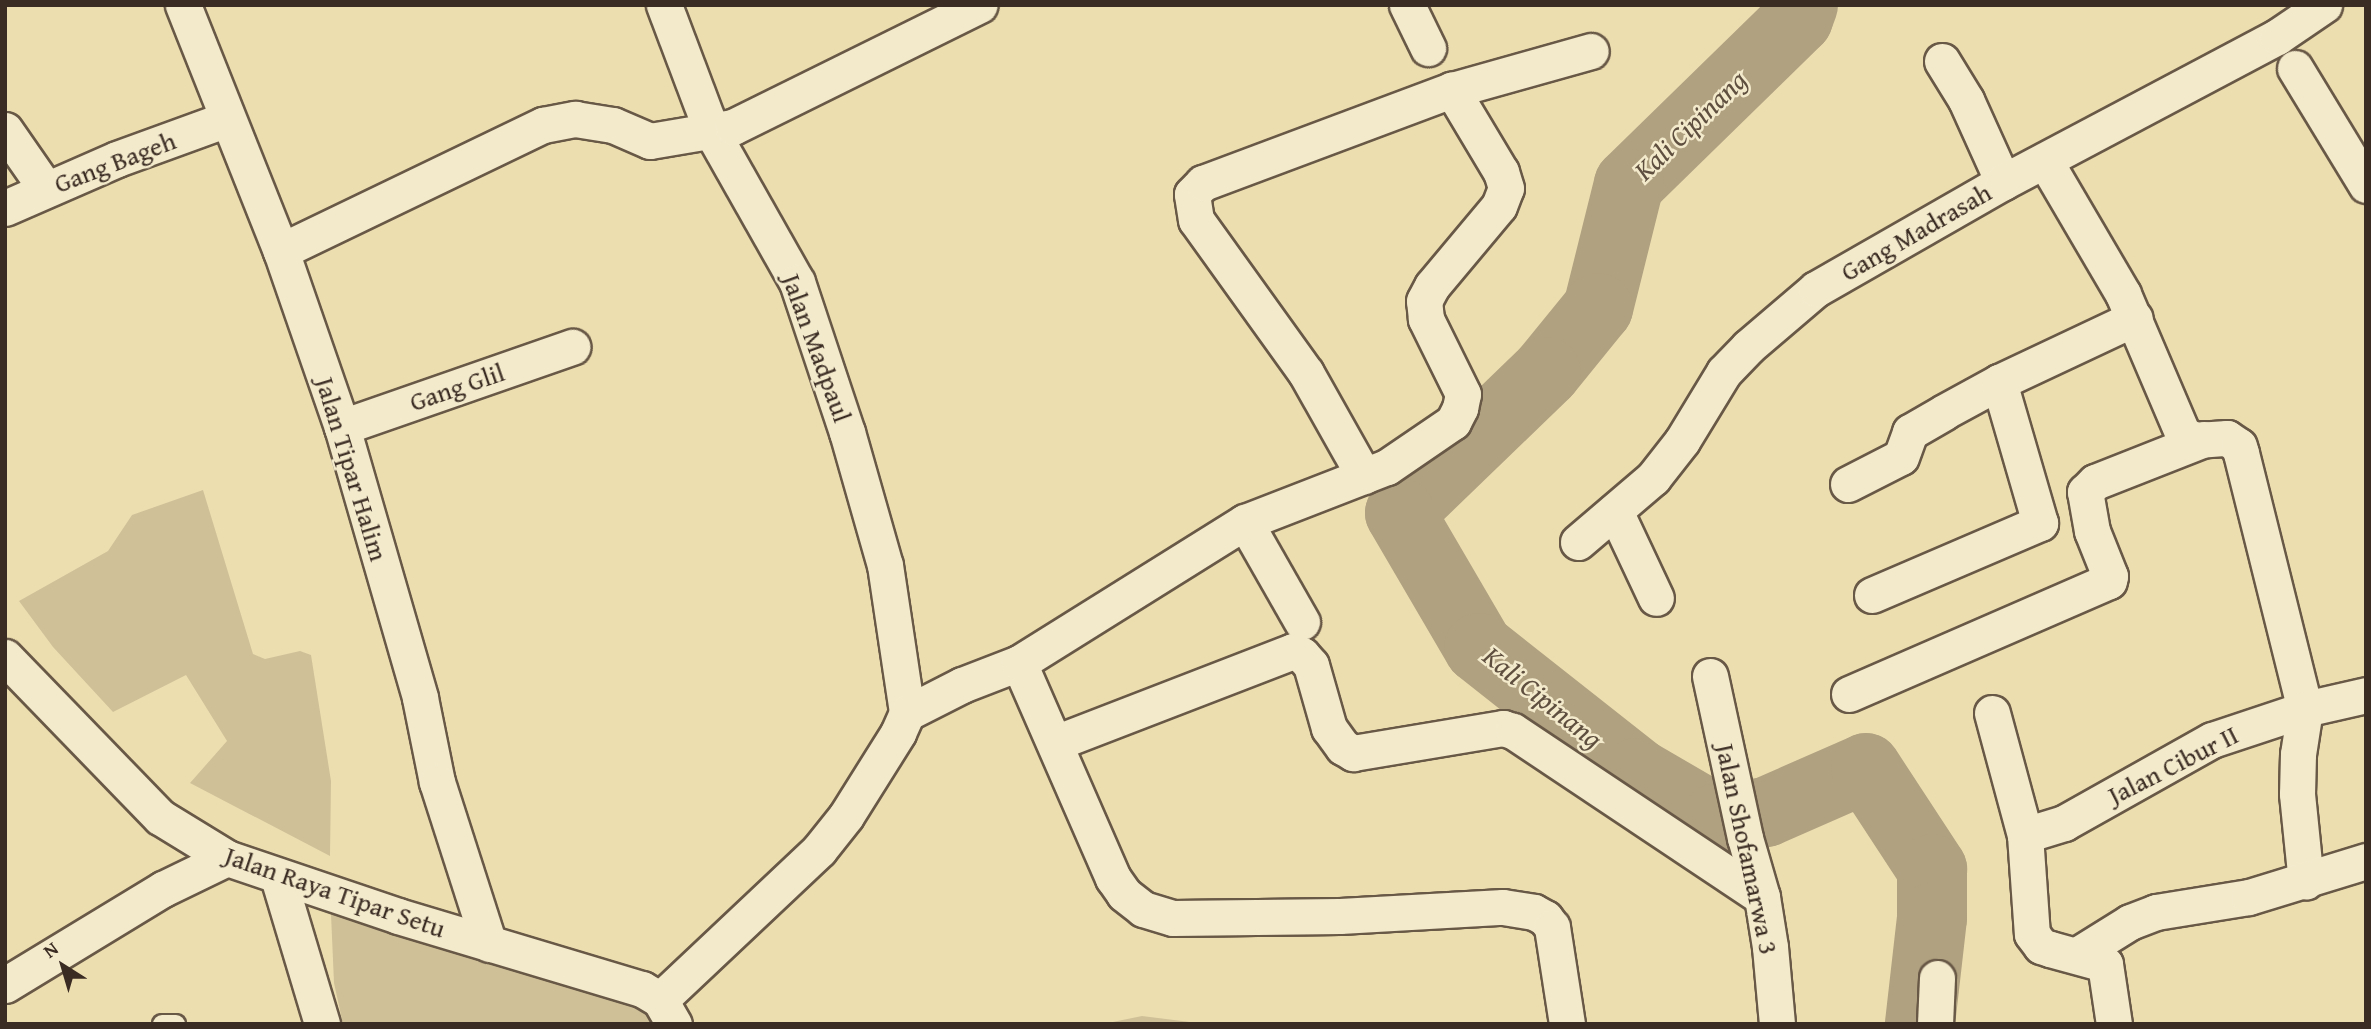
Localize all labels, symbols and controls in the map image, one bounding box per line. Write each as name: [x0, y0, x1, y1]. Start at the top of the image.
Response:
water label: Kali Cipinang: [1627, 63, 1753, 187]
street label: Gang Bageh: [50, 125, 180, 199]
street label: Gang Madrasah: [1835, 176, 1997, 288]
street label: Jalan Madpaul: [776, 270, 858, 426]
street label: Gang Glil: [406, 356, 508, 418]
street label: Jalan Tipar Halim: [309, 373, 395, 565]
water label: Kali Cipinang: [1477, 639, 1609, 755]
street label: Jalan Cibur II: [2103, 719, 2243, 811]
street label: Jalan Shofamarwa 3: [1709, 741, 1785, 957]
street label: Jalan Raya Tipar Setu: [221, 840, 449, 944]
north arrow: [28, 931, 98, 1001]
text: N: [37, 934, 64, 964]

